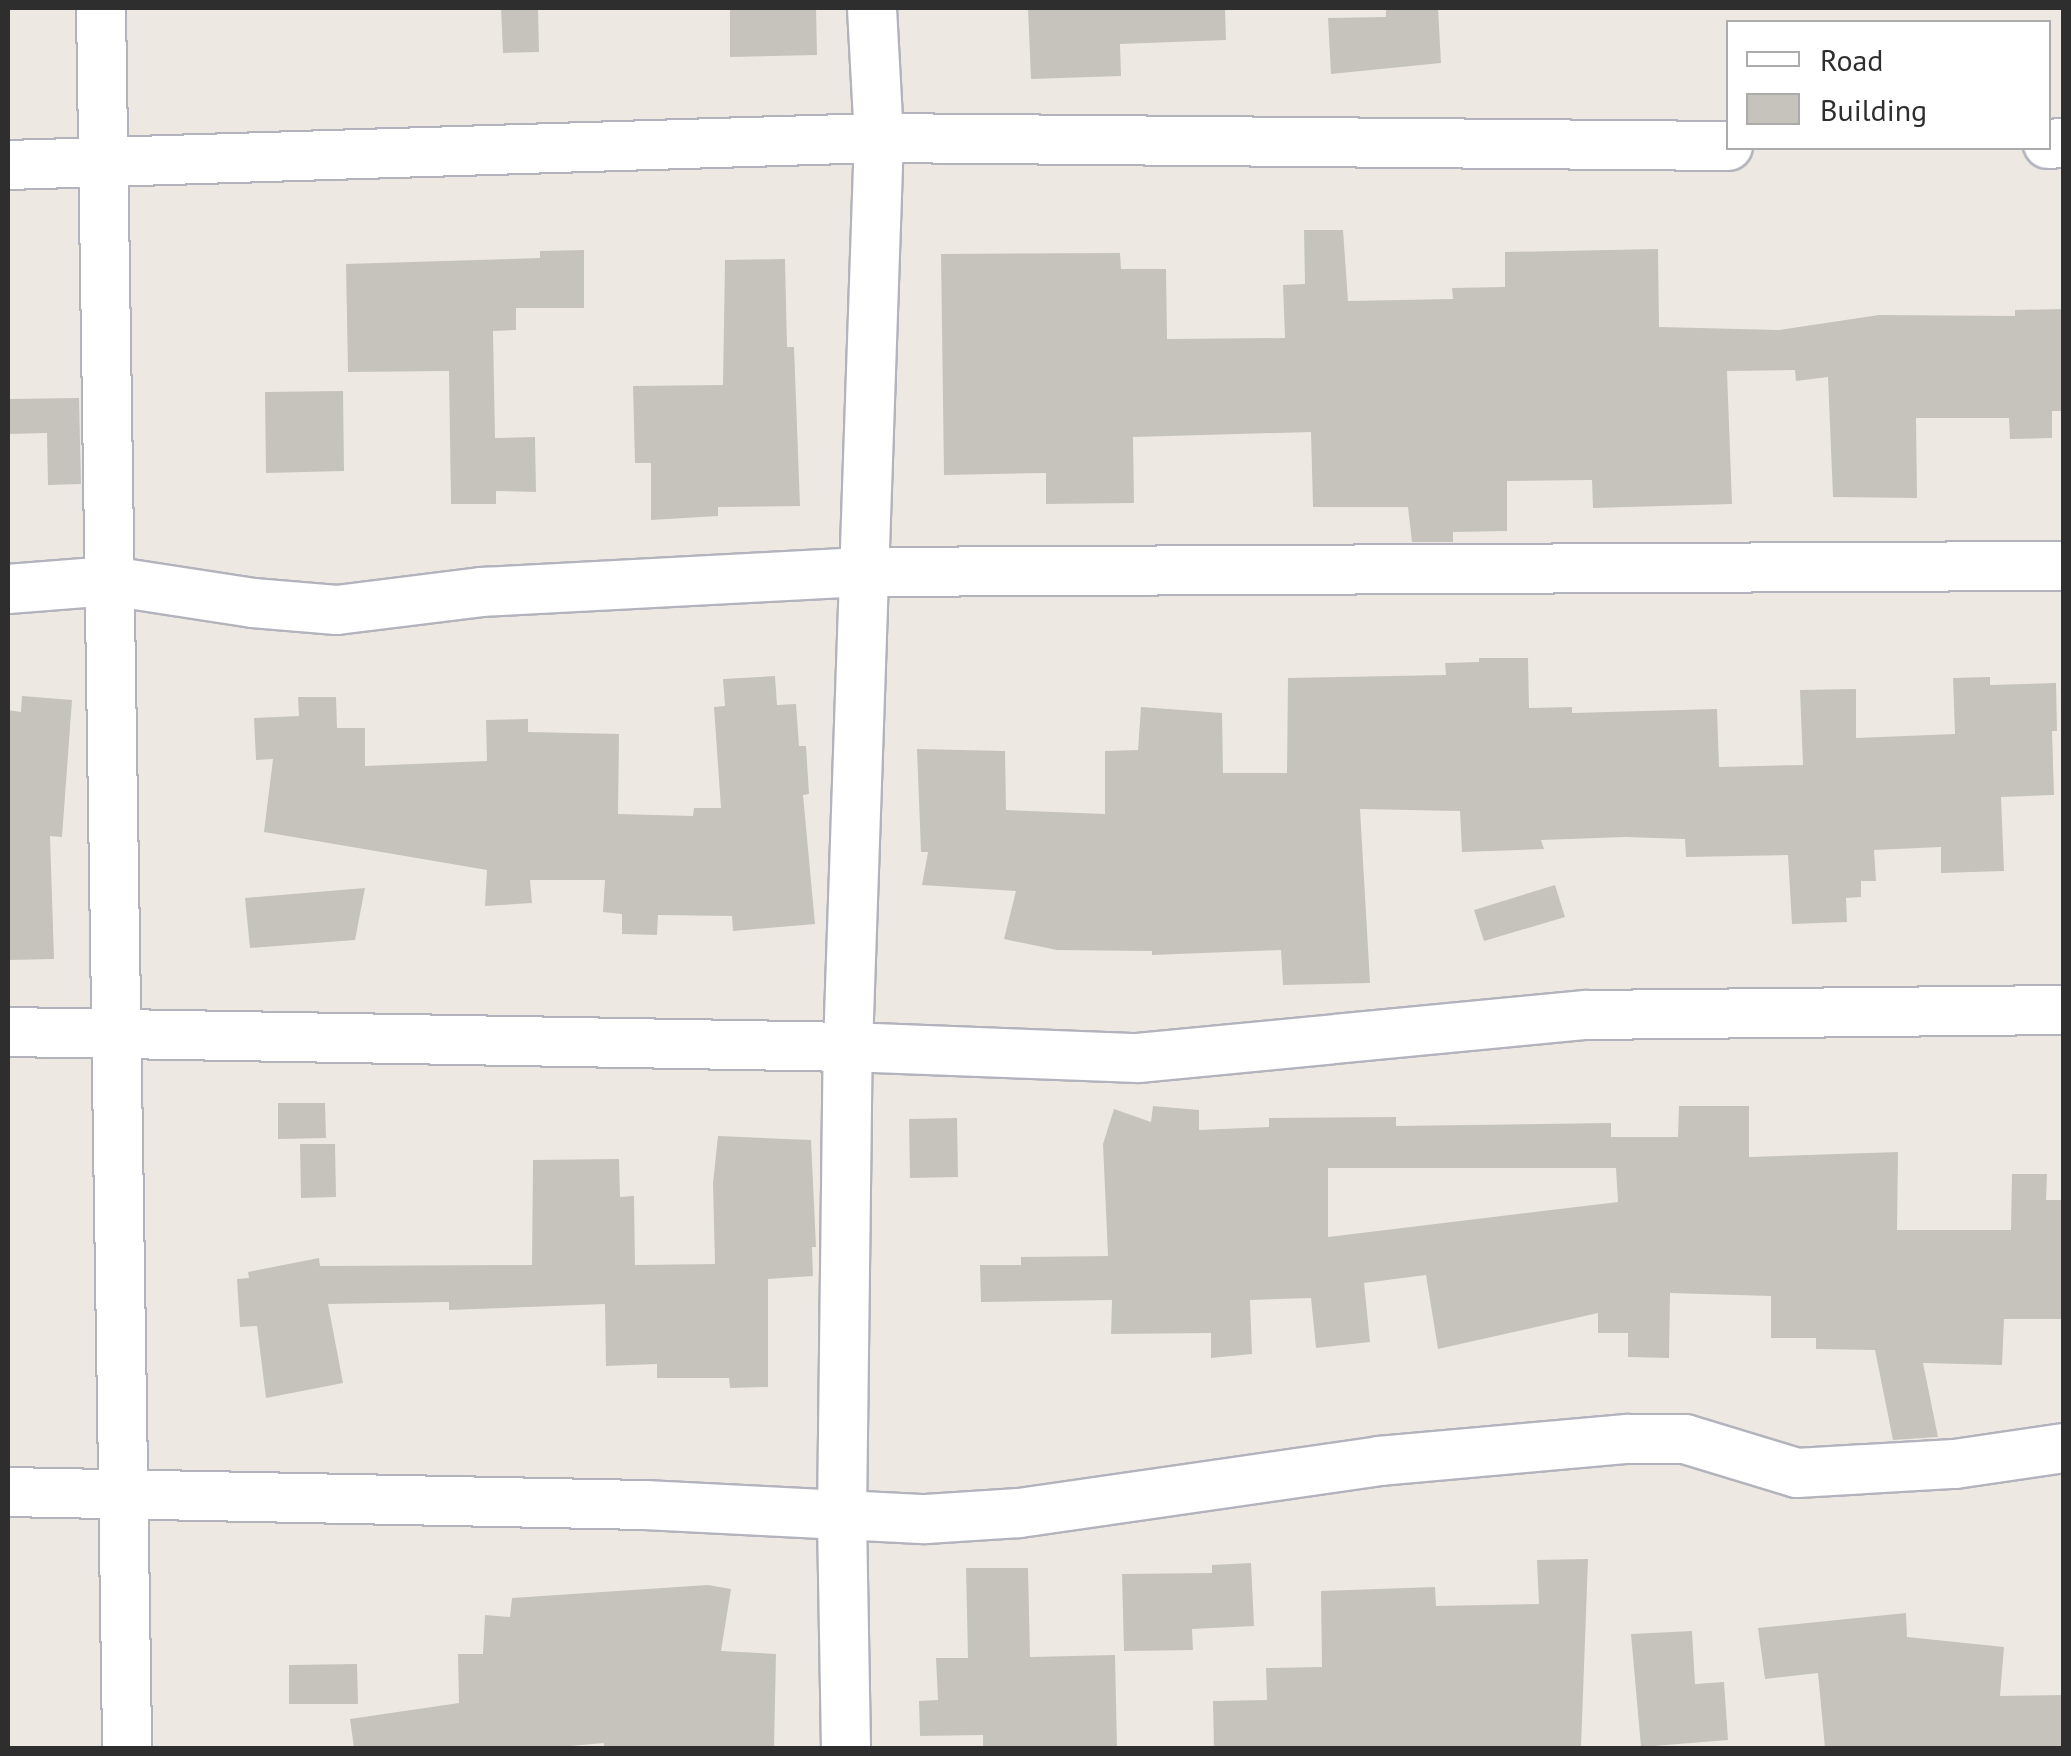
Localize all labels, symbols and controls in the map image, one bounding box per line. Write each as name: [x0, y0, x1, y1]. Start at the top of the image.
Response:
legend: [1726, 20, 2051, 150]
text: Road: [1820, 40, 1884, 79]
text: Building: [1820, 90, 1927, 129]

